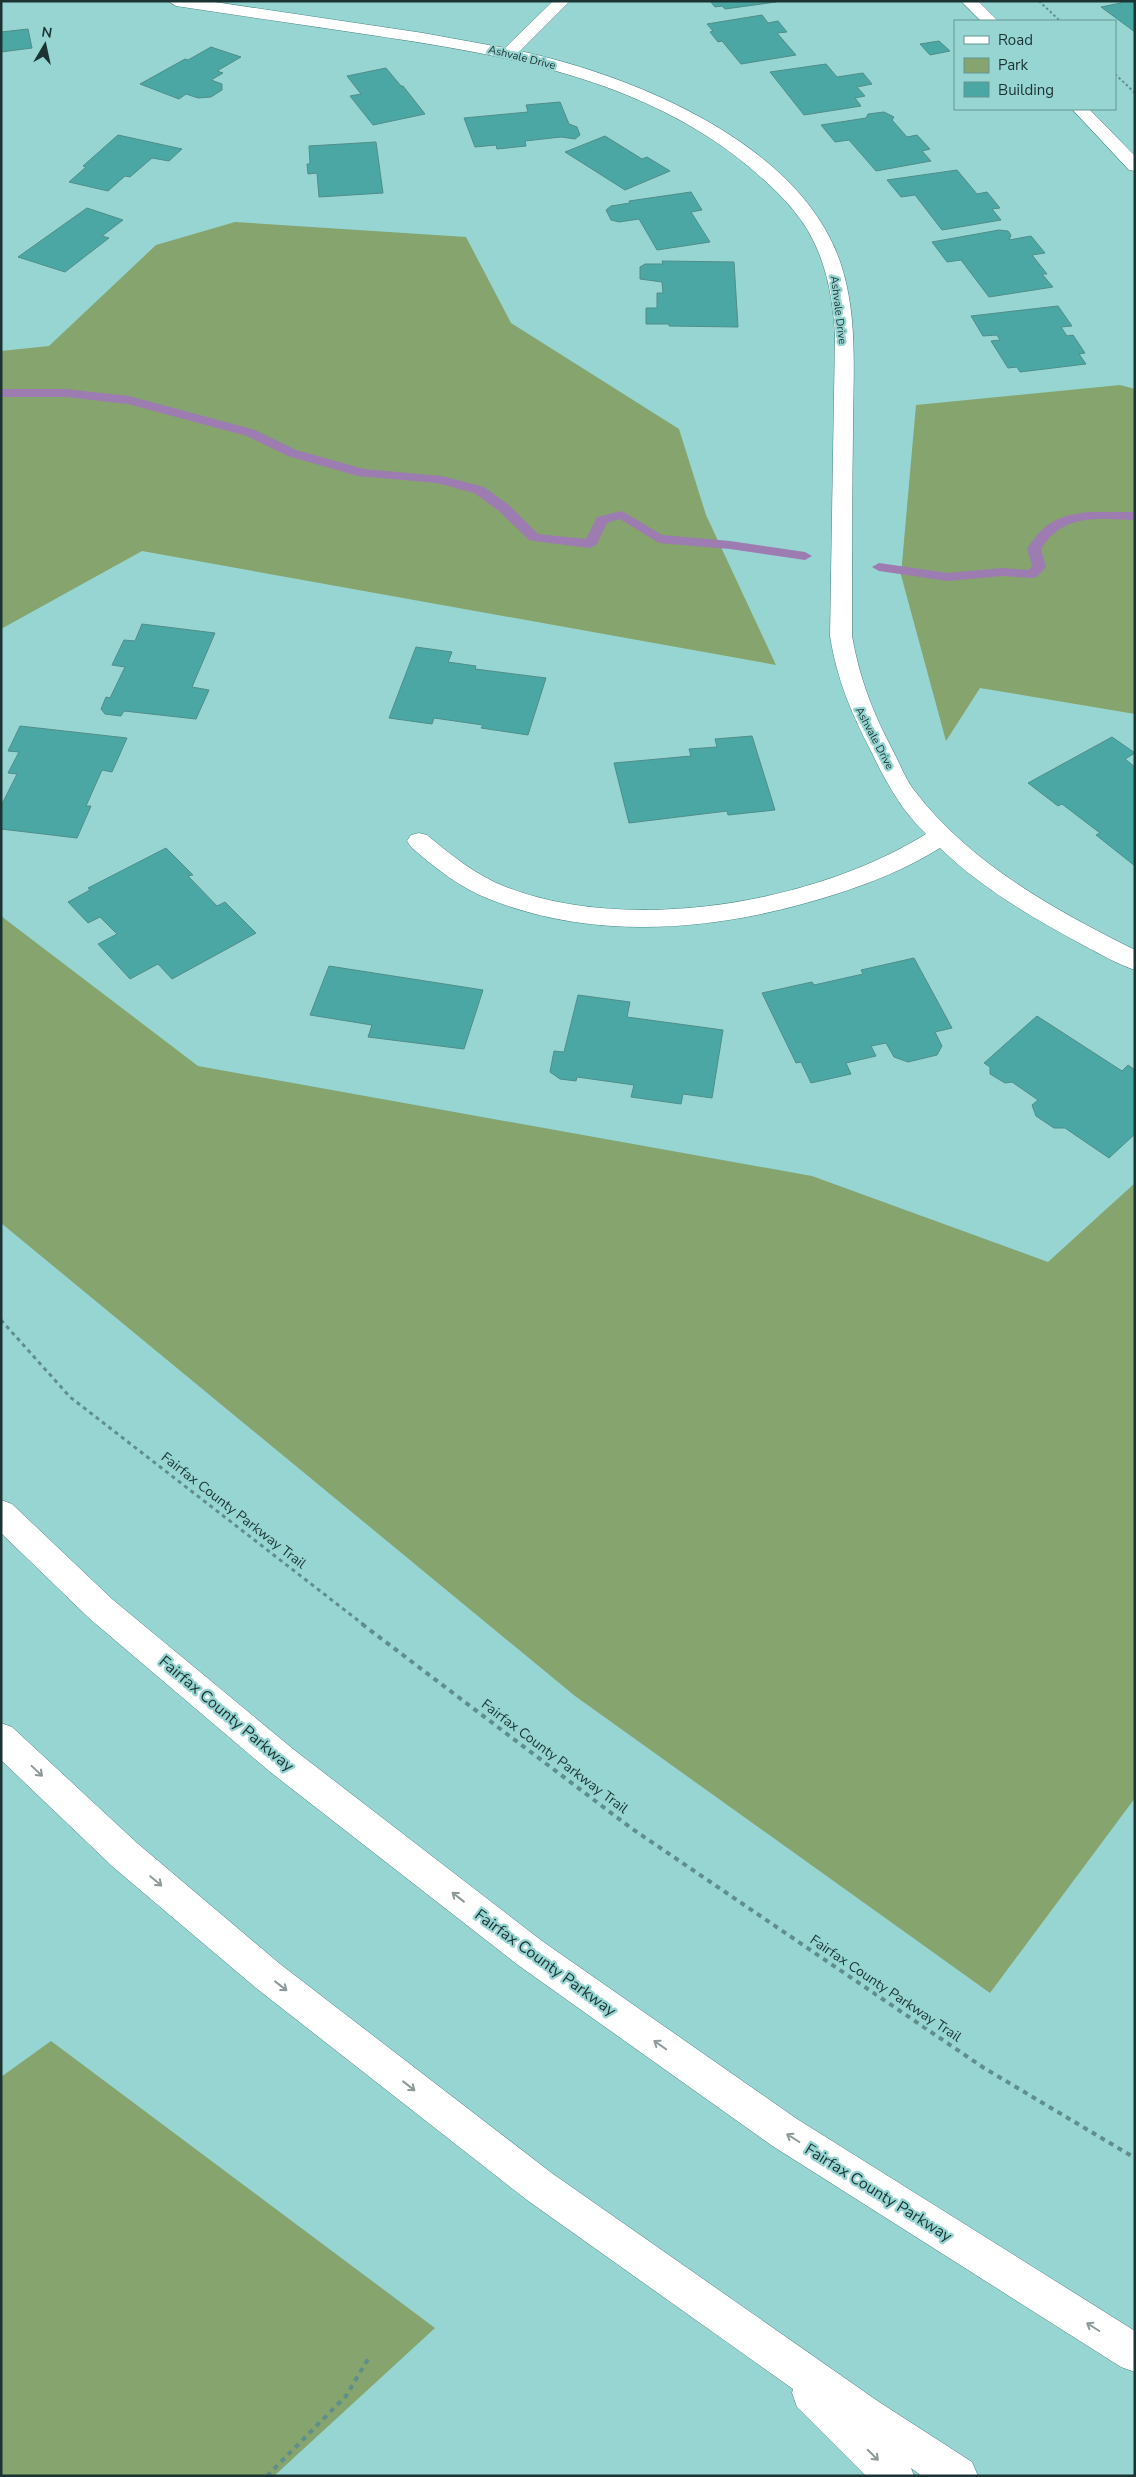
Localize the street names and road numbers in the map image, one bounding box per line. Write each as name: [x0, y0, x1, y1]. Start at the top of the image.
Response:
street label: Ashvale Drive: [487, 42, 557, 73]
street label: Ashvale Drive: [827, 275, 850, 345]
street label: Ashvale Drive: [852, 704, 897, 772]
street label: Fairfax County Parkway Trail: [157, 1448, 311, 1574]
street label: Fairfax County Parkway: [154, 1651, 299, 1777]
street label: Fairfax County Parkway Trail: [477, 1695, 633, 1818]
street label: Fairfax County Parkway: [470, 1904, 621, 2022]
street label: Fairfax County Parkway Trail: [806, 1930, 966, 2047]
street label: Fairfax County Parkway: [801, 2139, 957, 2248]

